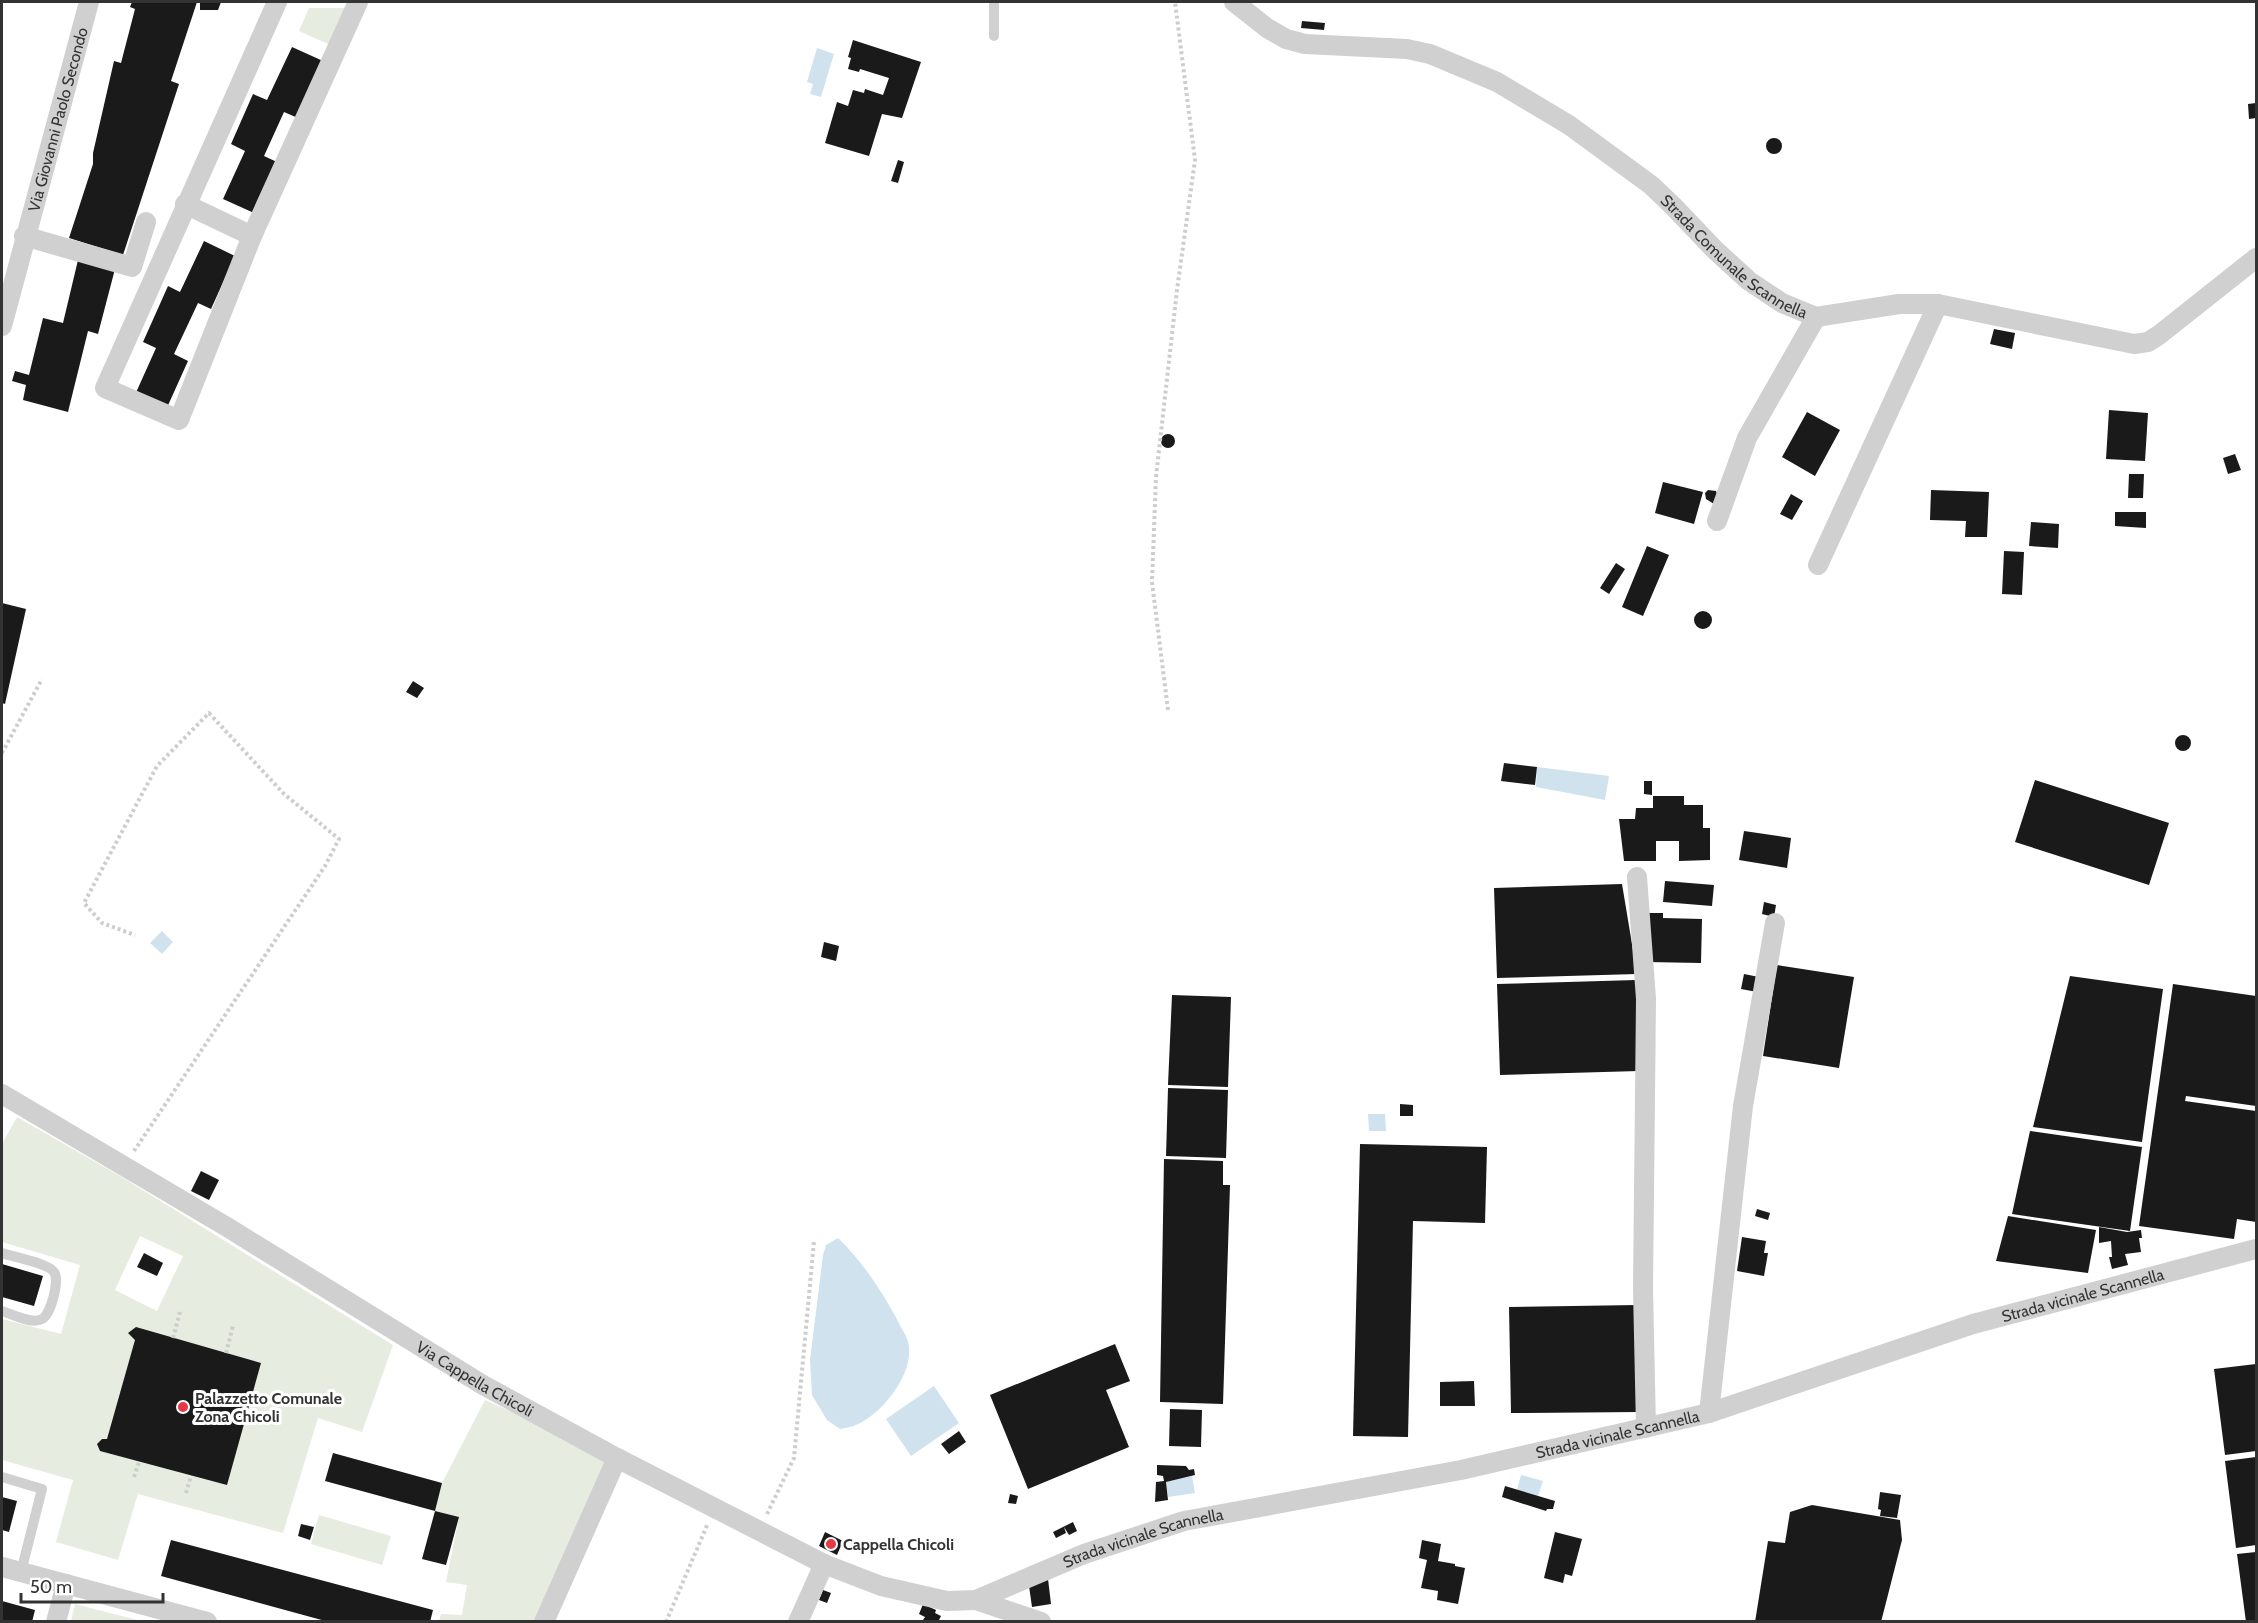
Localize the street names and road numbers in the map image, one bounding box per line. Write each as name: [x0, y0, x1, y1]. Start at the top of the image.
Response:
street label: Via Giovanni Paolo Secondo: [24, 25, 92, 214]
street label: Strada Comunale Scannella: [1657, 191, 1810, 323]
street label: Strada vicinale Scannella: [2000, 1265, 2166, 1326]
street label: Via Cappella Chicoli: [413, 1337, 537, 1421]
street label: Strada vicinale Scannella: [1534, 1406, 1701, 1463]
street label: Strada vicinale Scannella: [1060, 1505, 1225, 1572]

